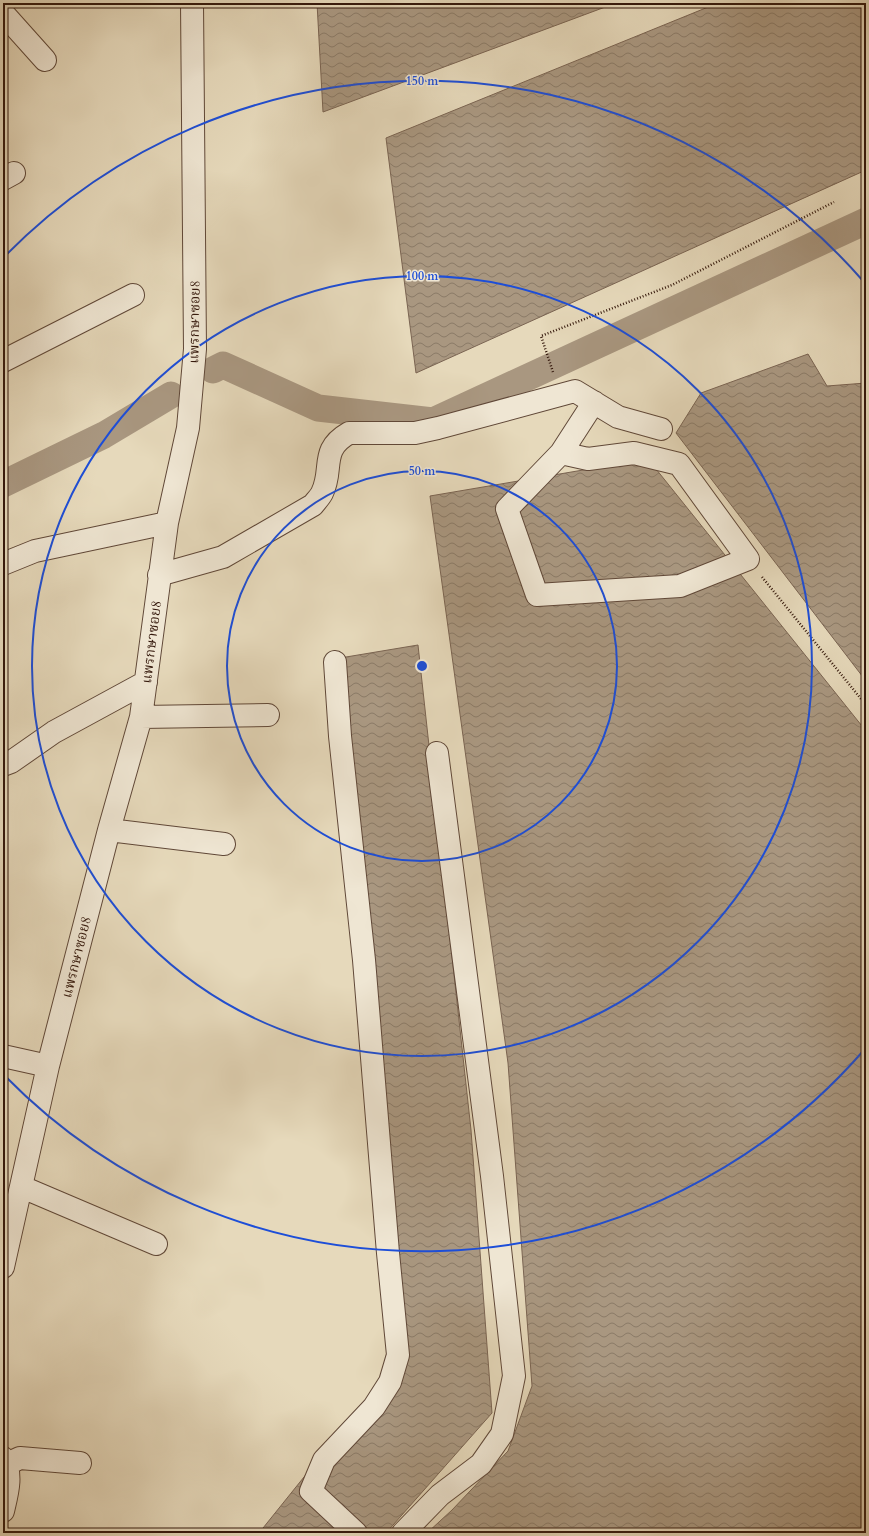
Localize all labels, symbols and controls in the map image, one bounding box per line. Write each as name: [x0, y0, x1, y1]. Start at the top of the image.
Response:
text: 150 m: [406, 73, 439, 89]
text: 100 m: [406, 268, 439, 284]
street label: แพรกษาซอย8: [184, 280, 205, 364]
text: 50 m: [409, 463, 436, 479]
street label: แพรกษาซอย8: [137, 599, 166, 685]
centre of rings: [415, 659, 429, 673]
street label: แพรกษาซอย8: [57, 914, 96, 1000]

